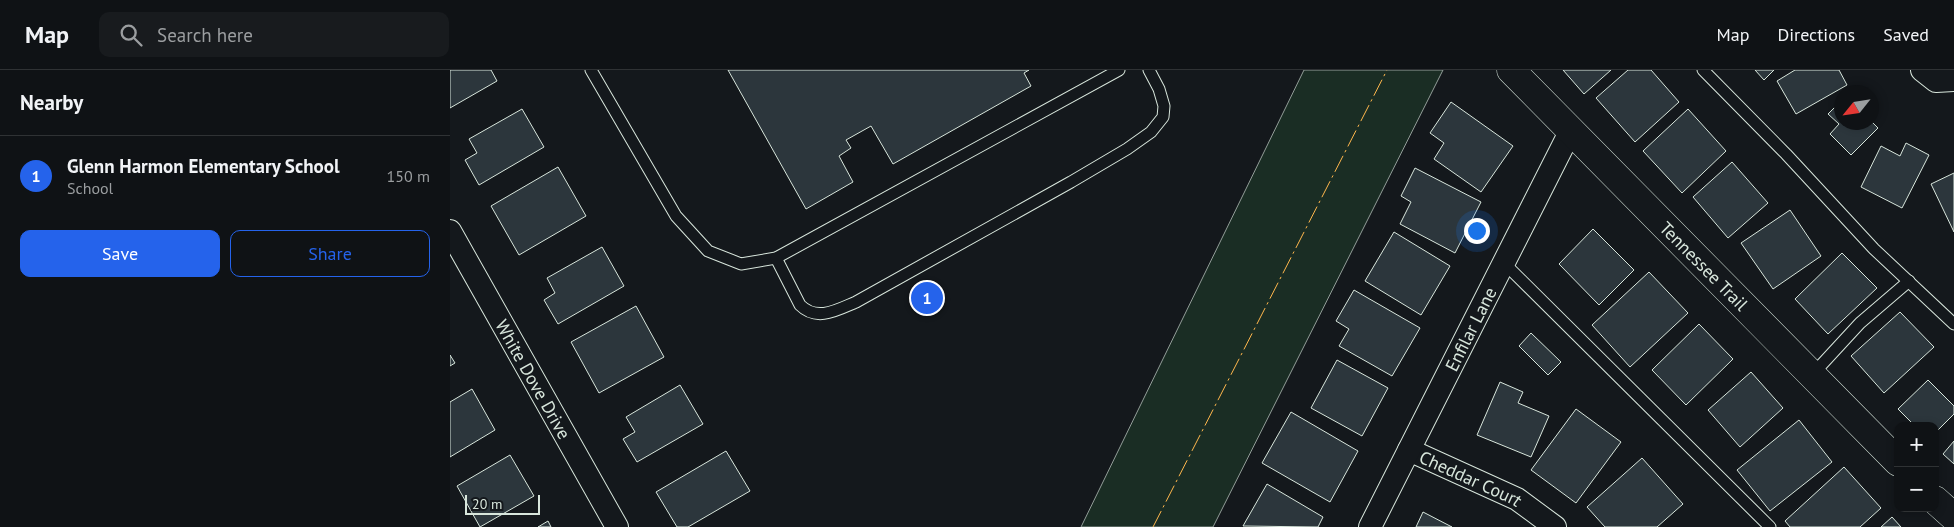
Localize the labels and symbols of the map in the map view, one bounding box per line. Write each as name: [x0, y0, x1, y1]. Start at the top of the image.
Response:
north arrow: [1834, 85, 1879, 130]
street label: Tennessee Trail: [1655, 216, 1754, 316]
your location: [1464, 218, 1490, 244]
pin: 1: [911, 279, 943, 317]
street label: Enfilar Lane: [1439, 283, 1501, 375]
street label: White Dove Drive: [491, 315, 576, 443]
street label: Cheddar Court: [1416, 445, 1528, 511]
scale bar: [465, 492, 540, 515]

